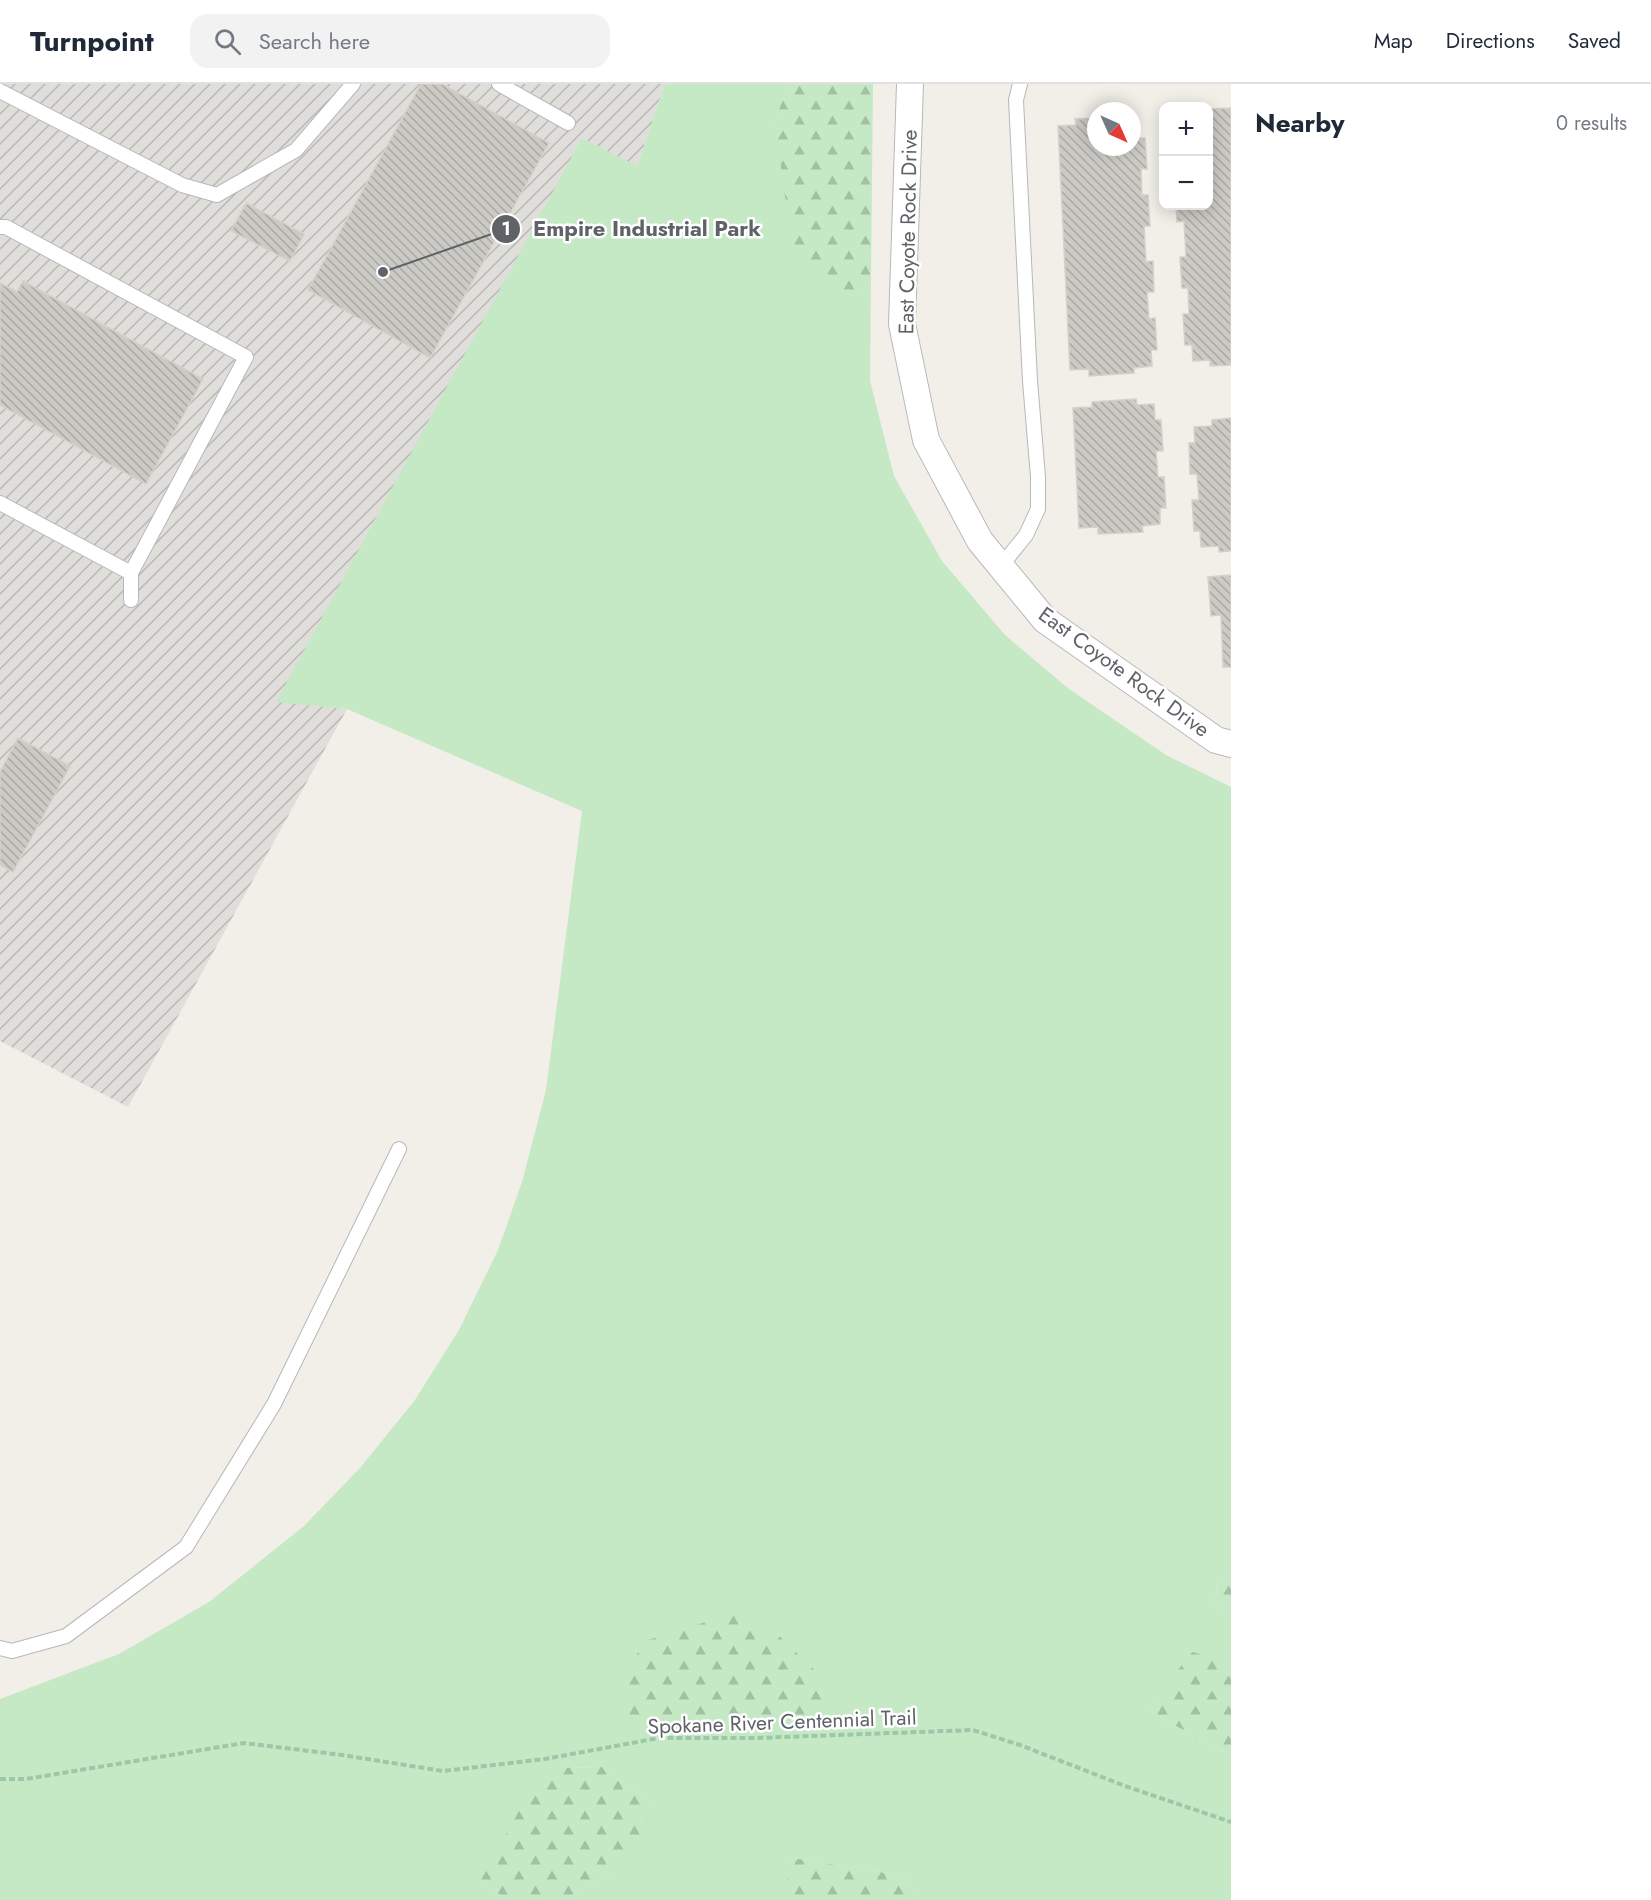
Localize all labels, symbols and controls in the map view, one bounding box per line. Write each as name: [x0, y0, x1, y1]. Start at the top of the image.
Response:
search box: [190, 14, 610, 68]
text: Turnpoint: [30, 21, 154, 62]
icon: search: [211, 25, 244, 58]
text: Search here: [259, 25, 370, 57]
text: Map: [1374, 26, 1413, 56]
text: Directions: [1446, 26, 1535, 56]
text: Saved: [1568, 26, 1621, 56]
north arrow: [1087, 102, 1141, 156]
map controls: [1159, 102, 1213, 210]
button: +: [1159, 102, 1213, 156]
text: Nearby: [1255, 104, 1344, 142]
text: 0 results: [1556, 109, 1627, 138]
street label: East Coyote Rock Drive: [891, 129, 925, 335]
button: −: [1159, 156, 1213, 210]
callout: Empire Industrial Park: [491, 209, 773, 249]
text: Empire Industrial Park: [533, 212, 761, 244]
text: 1: [501, 216, 511, 242]
street label: East Coyote Rock Drive: [1032, 600, 1216, 744]
street label: Spokane River Centennial Trail: [647, 1702, 917, 1742]

